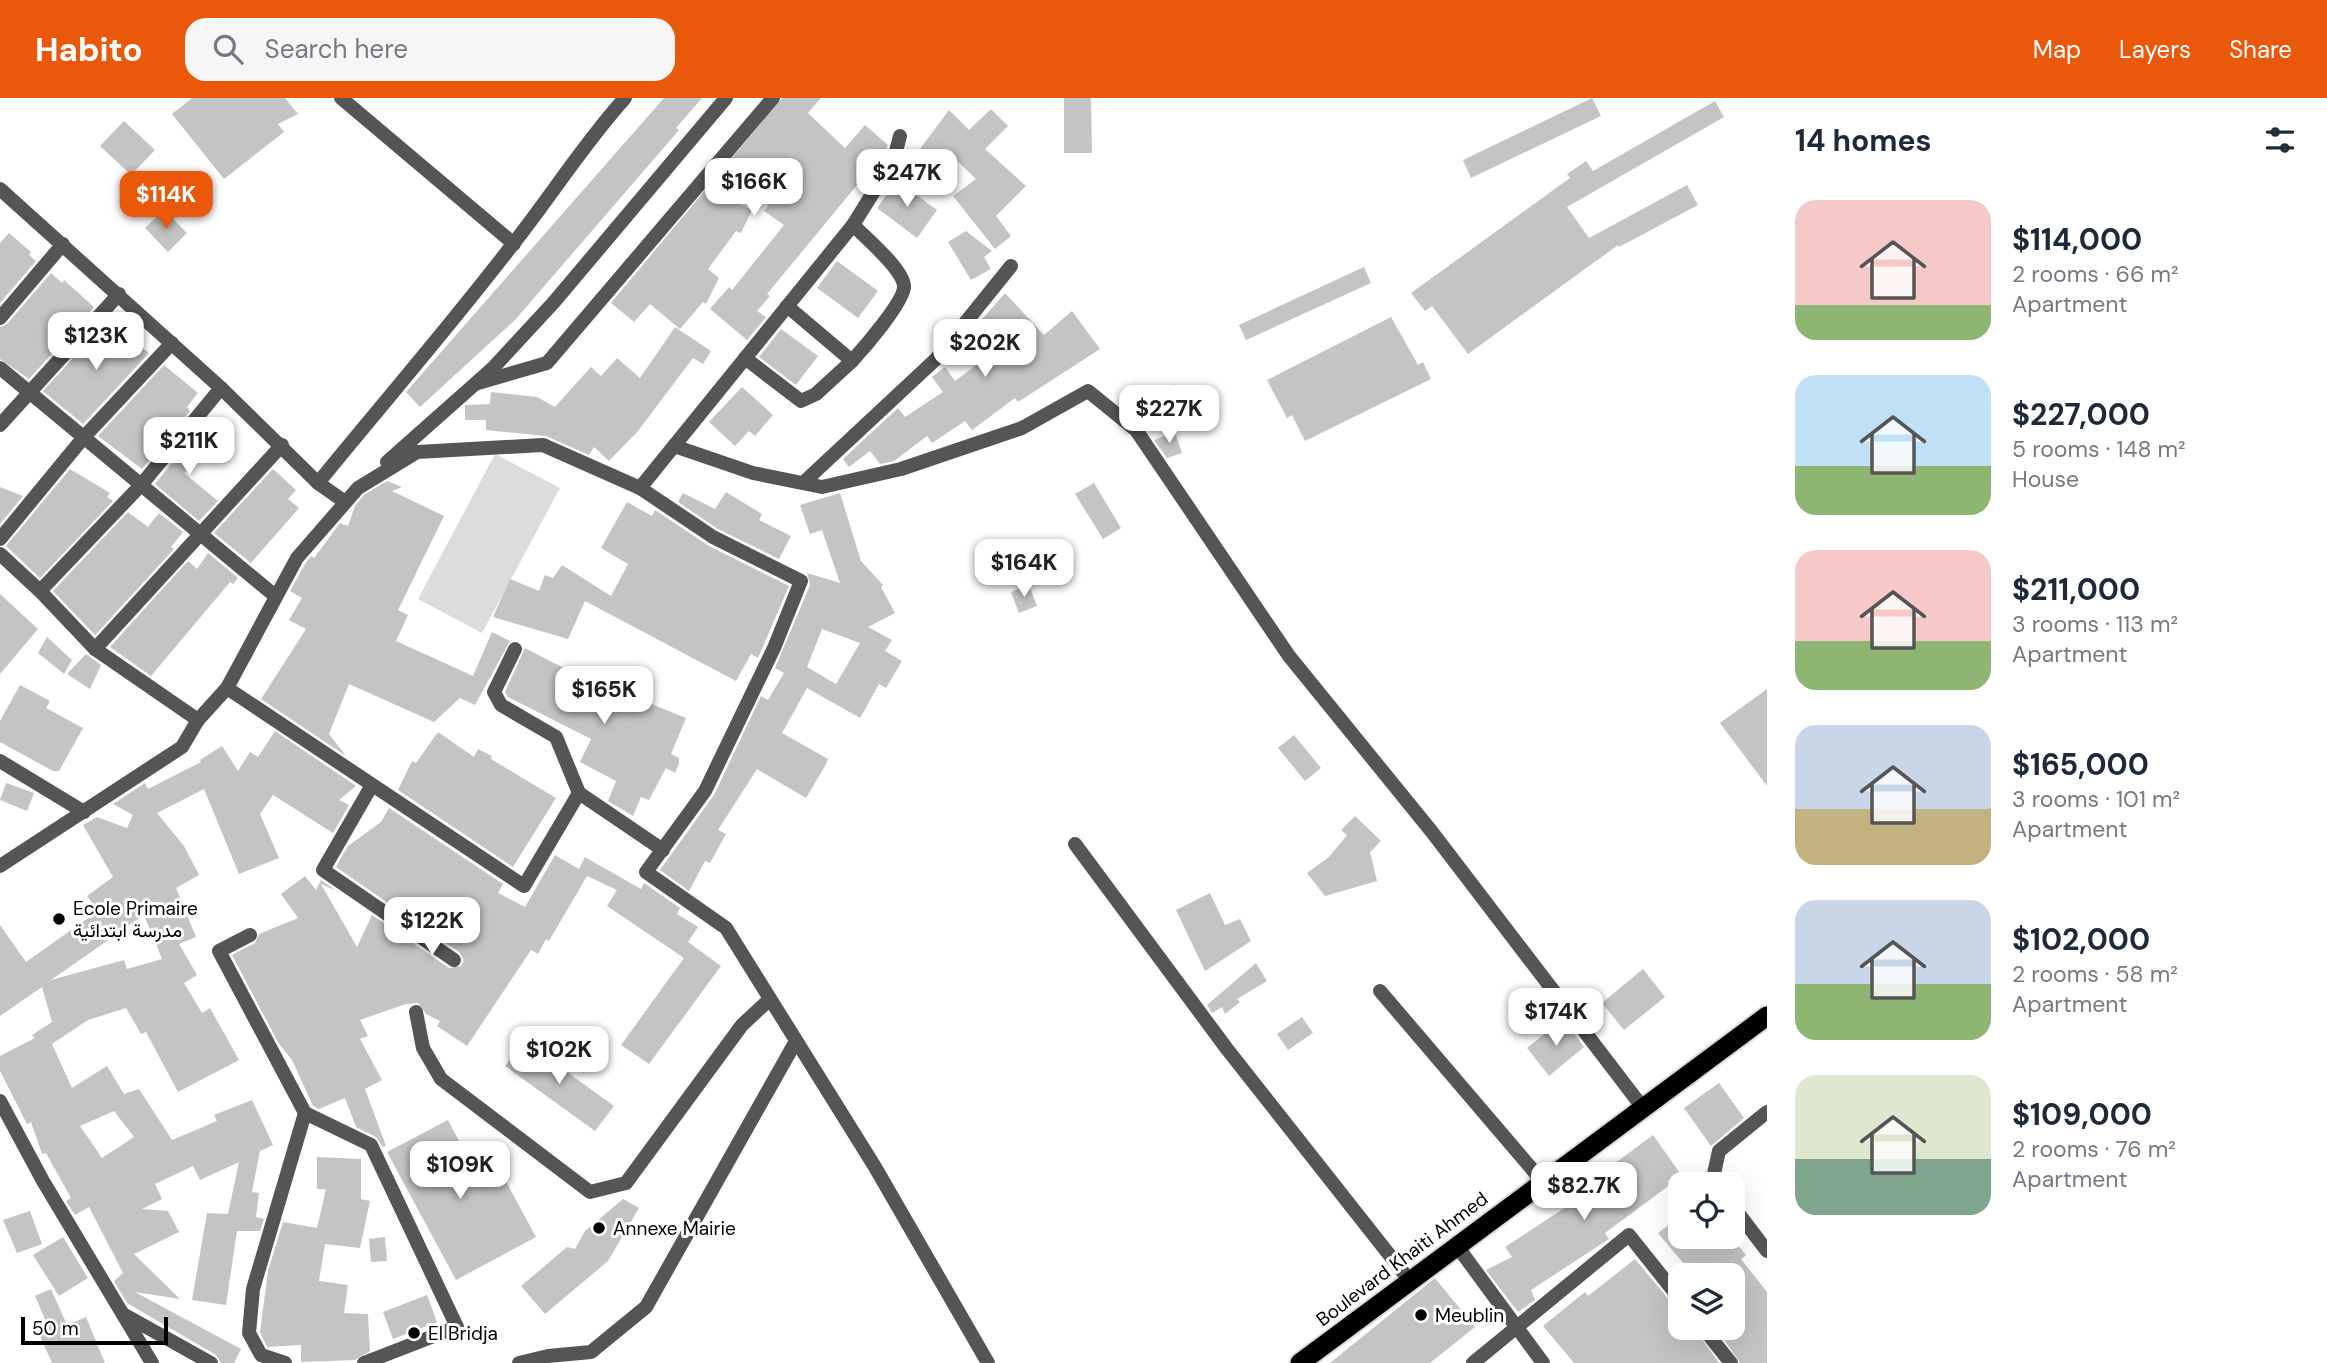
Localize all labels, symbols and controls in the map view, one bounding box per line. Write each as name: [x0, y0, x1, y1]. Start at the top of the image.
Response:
search box: [185, 18, 675, 81]
text: Habito: [35, 28, 143, 71]
icon: search: [209, 30, 247, 68]
text: Search here: [265, 32, 408, 66]
text: Map: [2033, 34, 2081, 65]
text: Layers: [2119, 34, 2191, 65]
text: Share: [2229, 34, 2292, 65]
text: 14 homes: [1795, 121, 1932, 160]
icon: filters: [2261, 121, 2299, 159]
pin: $247K: [858, 150, 956, 209]
text: $247K: [872, 157, 942, 187]
pin: $166K: [705, 158, 803, 218]
text: $166K: [721, 166, 787, 196]
pin: $114K: [117, 172, 215, 231]
text: $114K: [136, 179, 196, 209]
text: $114,000: [2012, 220, 2142, 259]
icon: home: [1851, 228, 1935, 312]
text: 2 rooms · 66 m²: [2012, 259, 2179, 289]
text: Apartment: [2012, 289, 2127, 319]
pin: $123K: [47, 313, 145, 372]
text: $123K: [64, 320, 128, 350]
pin: $202K: [936, 320, 1034, 379]
text: $202K: [949, 327, 1021, 357]
pin: $227K: [1120, 386, 1218, 445]
text: $227K: [1135, 393, 1203, 423]
text: $227,000: [2012, 395, 2150, 434]
icon: home: [1851, 403, 1935, 487]
pin: $211K: [140, 418, 238, 477]
text: $211K: [160, 425, 218, 455]
text: 5 rooms · 148 m²: [2012, 434, 2186, 464]
text: House: [2012, 464, 2079, 494]
pin: $164K: [975, 540, 1073, 599]
text: $164K: [991, 547, 1057, 577]
text: $211,000: [2012, 570, 2140, 609]
icon: home: [1851, 578, 1935, 662]
text: 3 rooms · 113 m²: [2012, 609, 2178, 639]
text: Apartment: [2012, 639, 2127, 669]
pin: $165K: [555, 666, 653, 726]
text: $165K: [571, 674, 637, 704]
text: $165,000: [2012, 745, 2149, 784]
icon: home: [1851, 753, 1935, 837]
text: 3 rooms · 101 m²: [2012, 784, 2180, 814]
text: Apartment: [2012, 814, 2127, 844]
place label: Ecole Primaire مدرسة ابتدائية: [73, 896, 198, 943]
pin: $122K: [383, 898, 481, 957]
text: $122K: [400, 905, 464, 935]
marker: Ecole Primaire مدرسة ابتدائية: [51, 911, 67, 927]
text: $102,000: [2012, 920, 2150, 959]
icon: home: [1851, 928, 1935, 1012]
text: 2 rooms · 58 m²: [2012, 959, 2178, 989]
pin: $174K: [1507, 988, 1605, 1048]
text: Apartment: [2012, 989, 2127, 1019]
text: $174K: [1524, 996, 1588, 1026]
pin: $102K: [510, 1026, 608, 1086]
text: $102K: [526, 1034, 592, 1064]
text: $109,000: [2012, 1095, 2152, 1134]
icon: home: [1851, 1103, 1935, 1187]
text: 2 rooms · 76 m²: [2012, 1134, 2176, 1164]
pin: $109K: [411, 1142, 509, 1201]
text: $109K: [426, 1149, 494, 1179]
pin: $82.7K: [1527, 1162, 1641, 1222]
text: Apartment: [2012, 1164, 2127, 1194]
text: $82.7K: [1547, 1170, 1621, 1200]
map controls: [1668, 1172, 1745, 1340]
button: locate: [1668, 1172, 1745, 1249]
street label: Boulevard Khaiti Ahmed: [1311, 1186, 1493, 1332]
place label: Annexe Mairie: [613, 1216, 736, 1241]
marker: Annexe Mairie: [591, 1220, 607, 1236]
button: layers: [1668, 1263, 1745, 1340]
place label: Meublin: [1435, 1303, 1504, 1328]
marker: Meublin: [1413, 1307, 1429, 1323]
scale bar: [21, 1314, 168, 1346]
text: 50 m: [32, 1316, 79, 1341]
place label: El Bridja: [428, 1321, 498, 1346]
marker: El Bridja: [406, 1325, 422, 1341]

